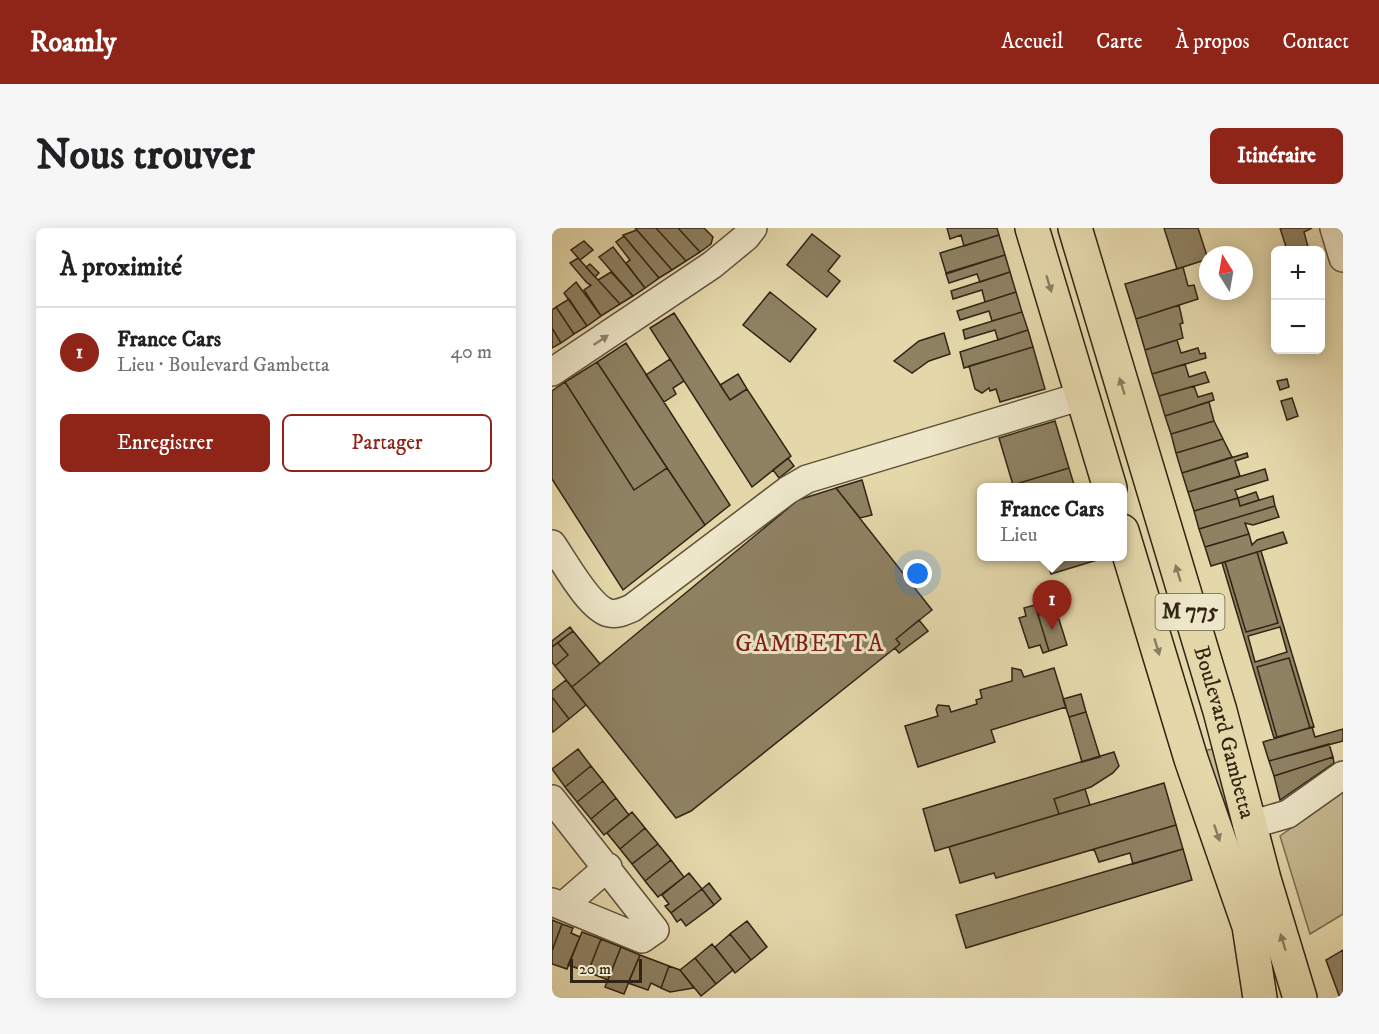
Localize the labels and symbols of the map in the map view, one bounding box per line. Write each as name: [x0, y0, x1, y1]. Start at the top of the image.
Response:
north arrow: [1199, 246, 1253, 300]
one-way arrow: [1045, 275, 1054, 293]
one-way arrow: [592, 334, 608, 346]
one-way arrow: [1117, 377, 1126, 395]
your location: [903, 559, 932, 588]
one-way arrow: [1173, 564, 1182, 582]
pin: 1: [1032, 580, 1072, 630]
road number: M 775: [1156, 594, 1224, 630]
district label: GAMBETTA: [735, 629, 885, 659]
one-way arrow: [1153, 638, 1162, 656]
street label: Boulevard Gambetta: [1188, 643, 1261, 822]
one-way arrow: [1212, 824, 1222, 842]
one-way arrow: [1278, 933, 1287, 951]
scale bar: [570, 956, 642, 984]

